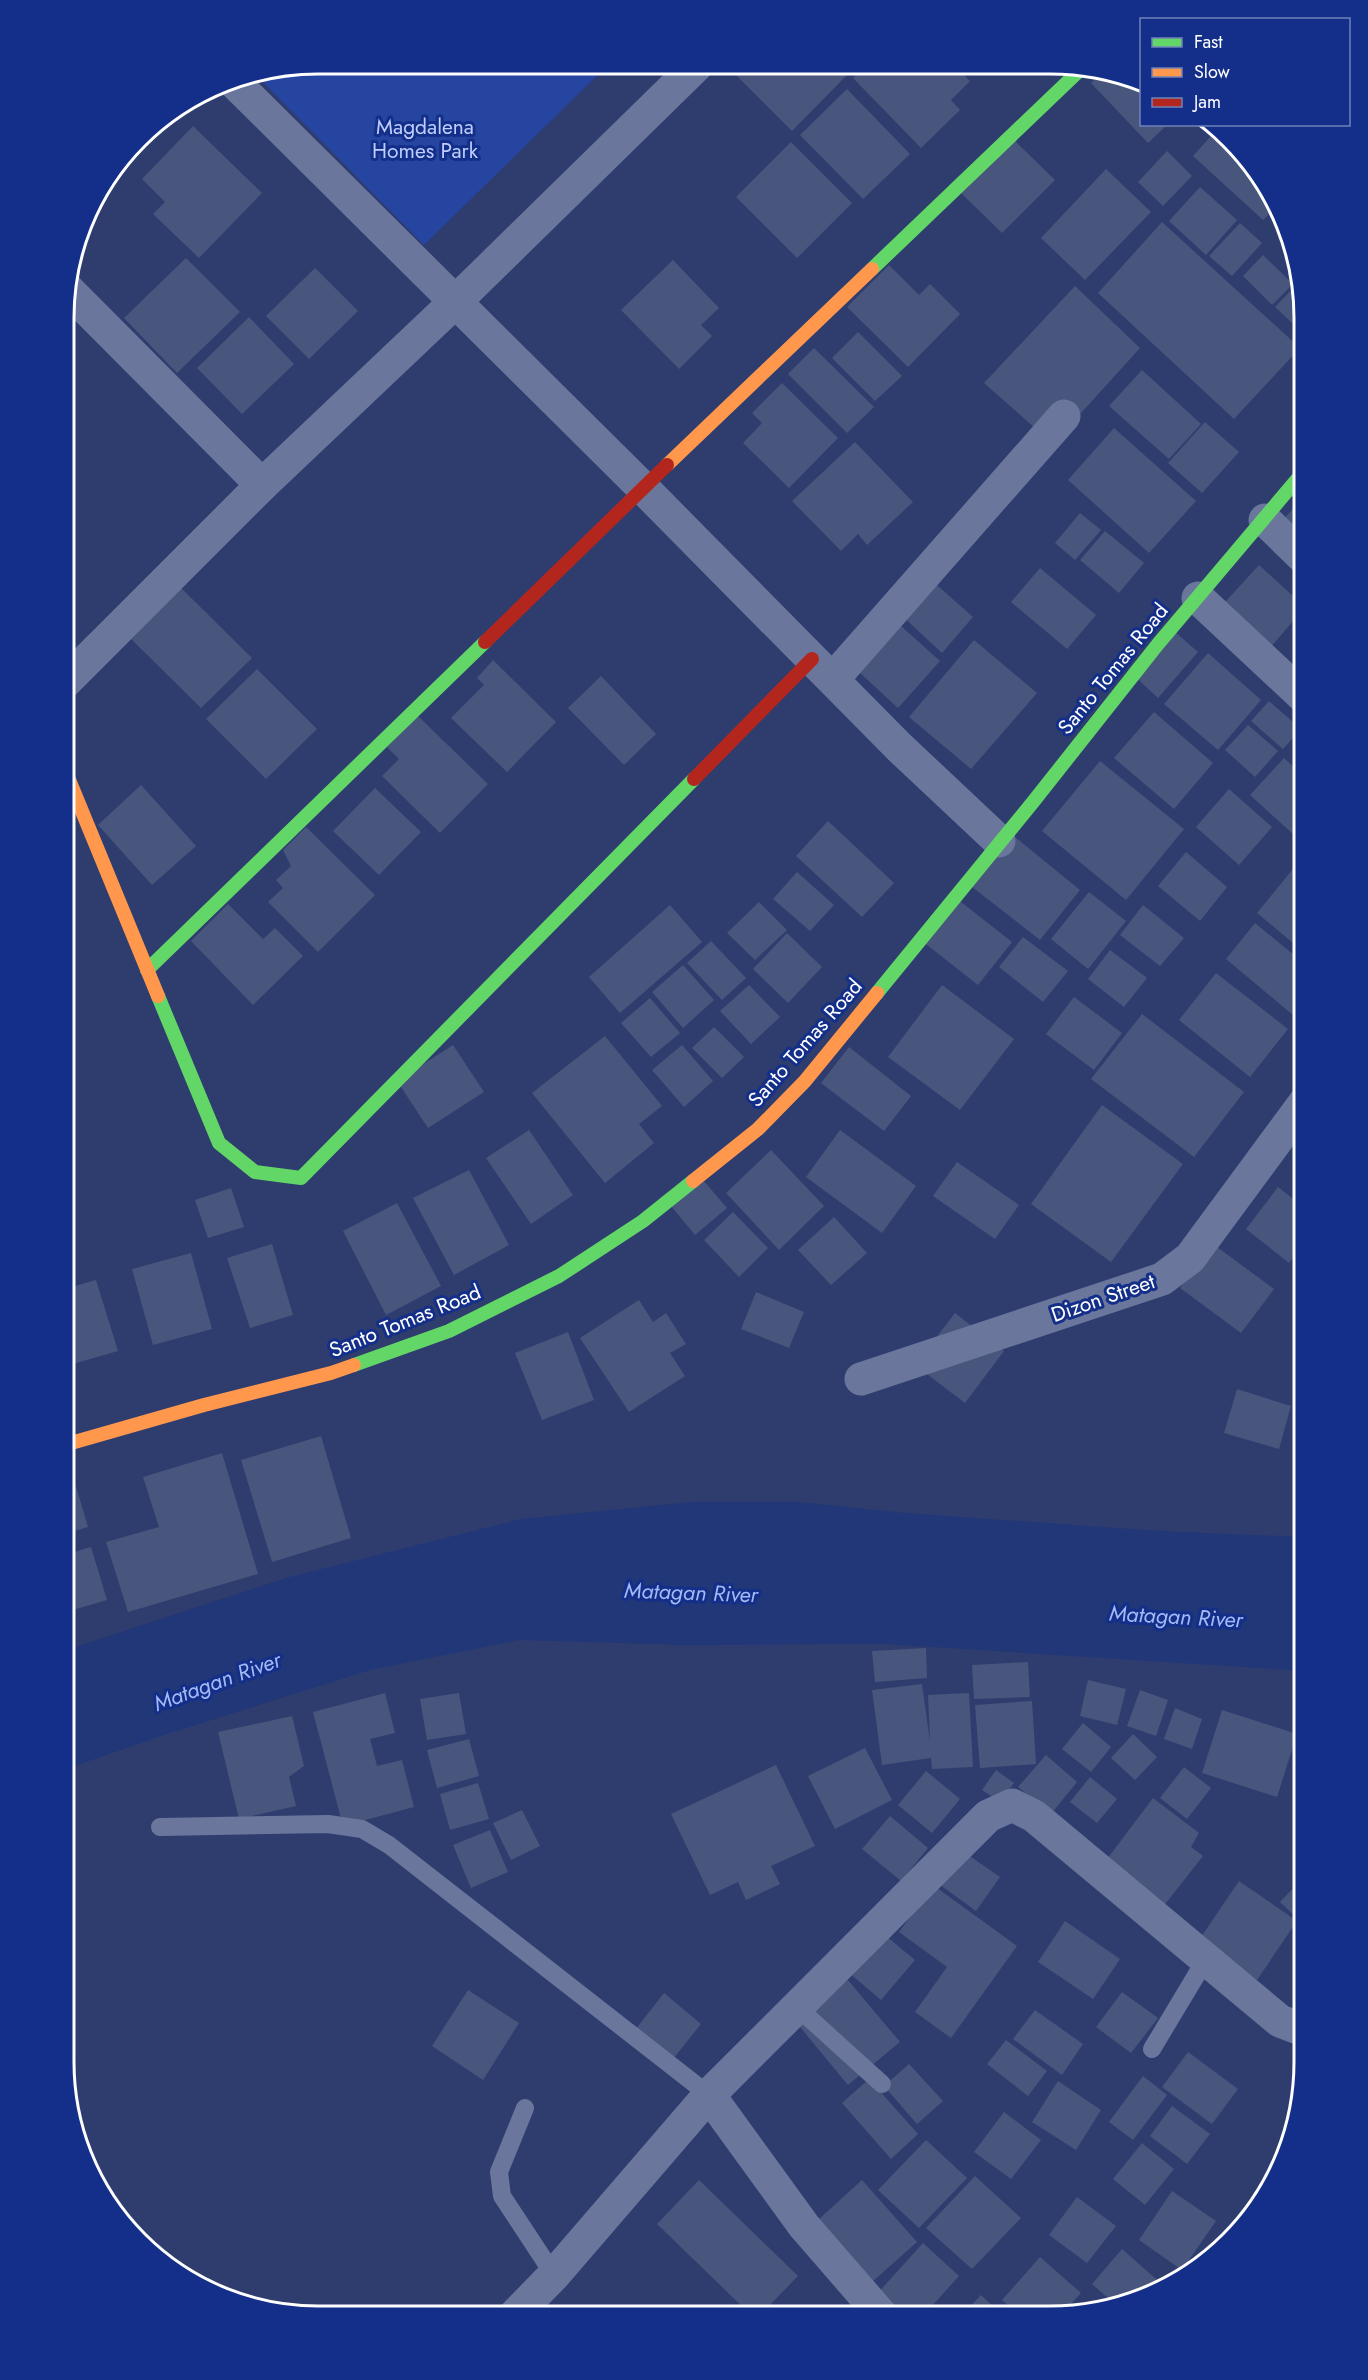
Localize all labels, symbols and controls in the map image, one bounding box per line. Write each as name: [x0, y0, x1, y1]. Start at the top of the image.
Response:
legend: [1140, 18, 1350, 126]
text: Fast: [1194, 29, 1223, 55]
text: Slow: [1194, 59, 1231, 85]
text: Jam: [1192, 89, 1221, 115]
park label: Magdalena Homes Park: [372, 112, 479, 166]
street label: Santo Tomas Road: [1051, 597, 1175, 741]
street label: Santo Tomas Road: [741, 972, 869, 1114]
street label: Dizon Street: [1047, 1266, 1159, 1330]
street label: Santo Tomas Road: [325, 1277, 485, 1365]
water label: Matagan River: [624, 1574, 760, 1610]
water label: Matagan River: [1108, 1597, 1245, 1636]
water label: Matagan River: [149, 1643, 287, 1719]

